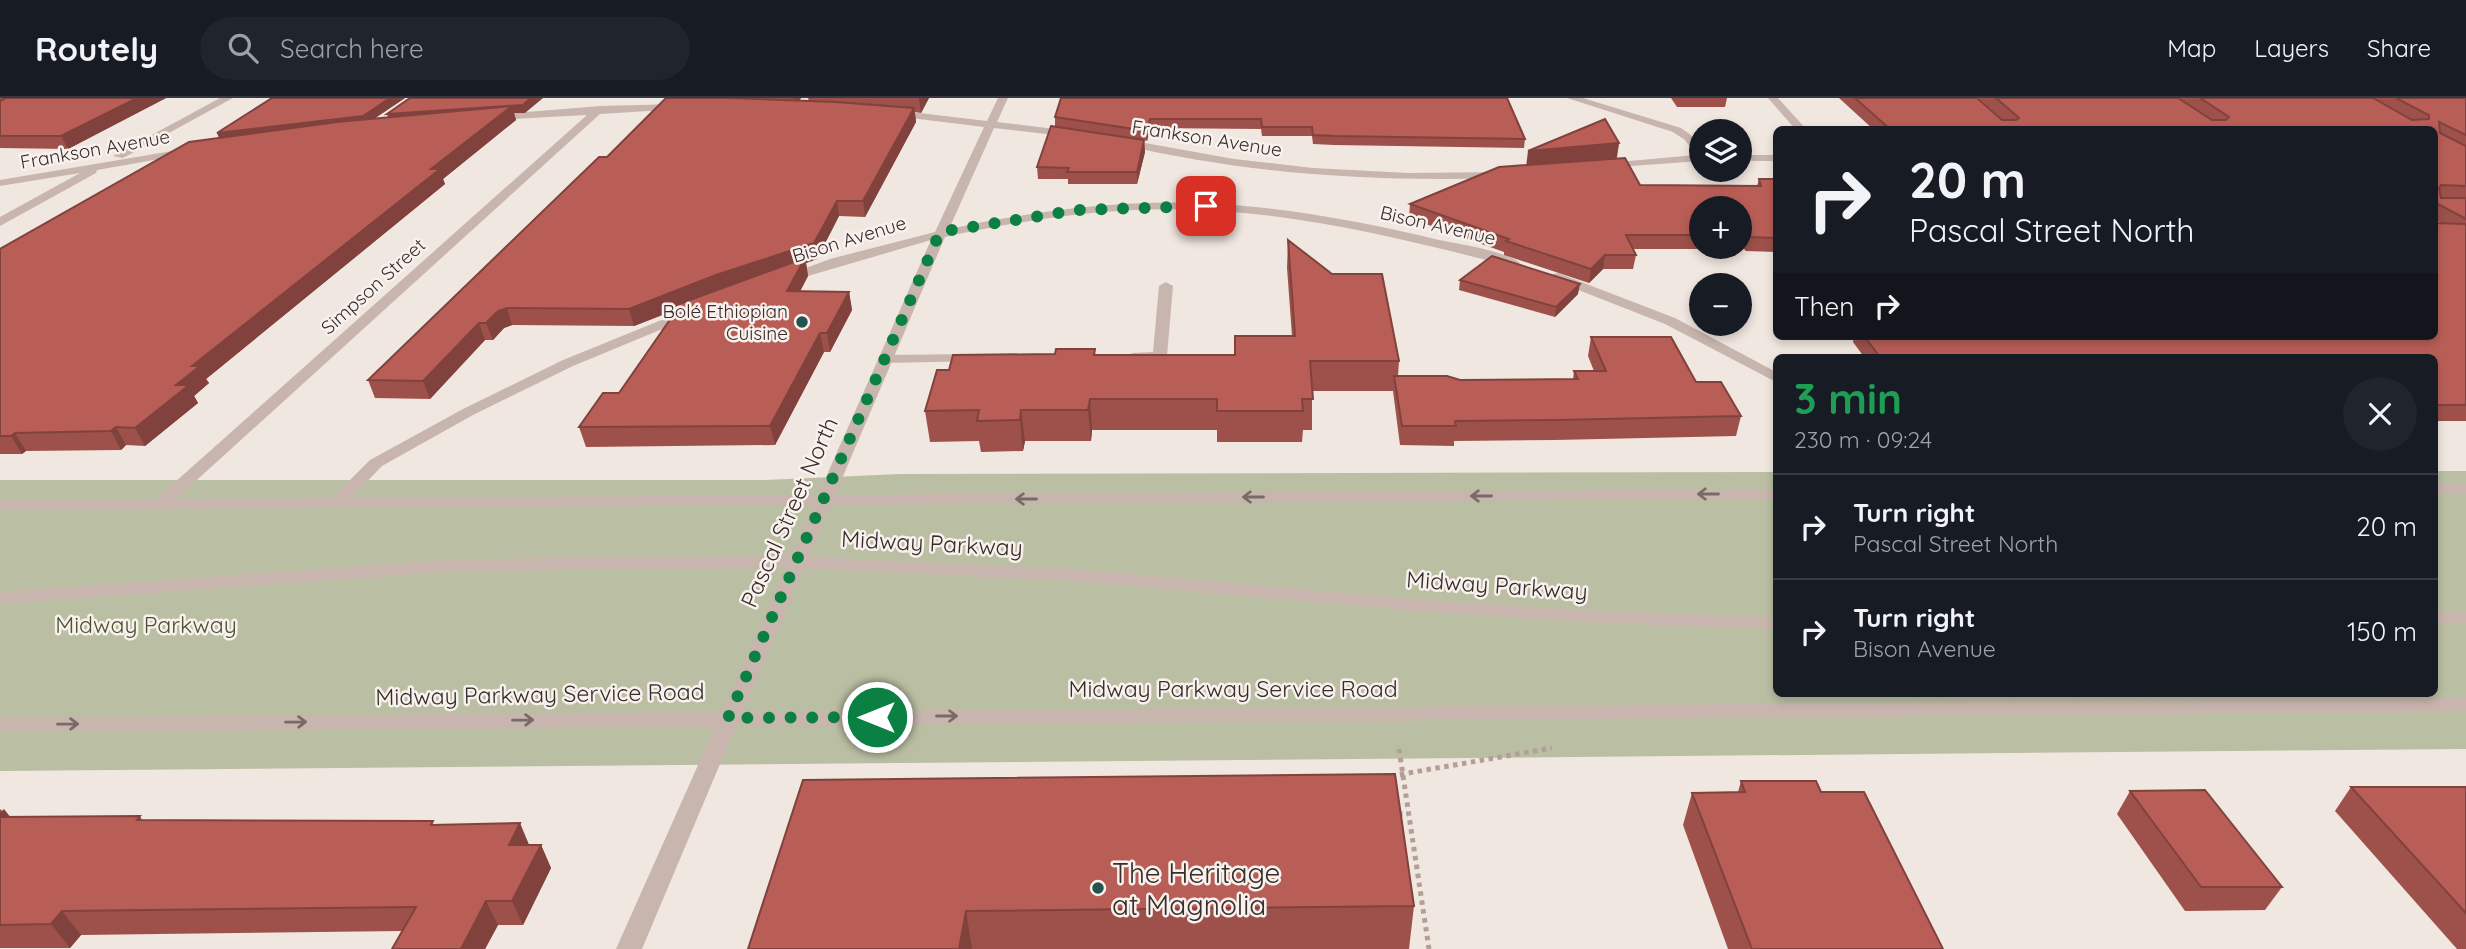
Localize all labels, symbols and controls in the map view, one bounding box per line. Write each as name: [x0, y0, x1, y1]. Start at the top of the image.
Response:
search box: [200, 17, 690, 80]
text: Routely: [35, 28, 158, 69]
icon: search: [224, 29, 262, 67]
text: Search here: [280, 32, 424, 65]
text: Map: [2167, 33, 2216, 63]
text: Layers: [2254, 33, 2329, 63]
text: Share: [2367, 33, 2431, 63]
street label: Frankson Avenue: [1130, 114, 1284, 162]
map controls: [1689, 119, 1752, 336]
button: layers: [1689, 119, 1752, 182]
street label: Frankson Avenue: [18, 124, 172, 174]
text: 20 m: [1909, 149, 2026, 210]
icon: right: [1794, 154, 1885, 245]
pin: [1176, 176, 1236, 236]
icon: arrive: [1187, 187, 1225, 225]
button: +: [1689, 196, 1752, 259]
street label: Bison Avenue: [1378, 200, 1498, 250]
street label: Bison Avenue: [789, 210, 909, 268]
text: Pascal Street North: [1909, 210, 2195, 250]
street label: Simpson Street: [316, 233, 430, 339]
button: −: [1689, 273, 1752, 336]
icon: right: [1868, 287, 1906, 325]
text: Then: [1794, 290, 1854, 323]
place label: Bolé Ethiopian Cuisine: [662, 299, 788, 345]
marker: Bolé Ethiopian Cuisine: [794, 314, 810, 330]
text: 3 min: [1794, 372, 1902, 425]
button: close: [2343, 377, 2417, 451]
street label: Pascal Street North: [734, 412, 844, 612]
text: 230 m · 09:24: [1794, 425, 1932, 454]
one-way arrow: [1697, 487, 1720, 501]
one-way arrow: [1469, 489, 1492, 503]
one-way arrow: [1242, 491, 1265, 504]
one-way arrow: [1014, 492, 1037, 506]
text: Turn right: [1853, 496, 1975, 529]
icon: right: [1794, 508, 1832, 546]
text: 20 m: [2356, 510, 2417, 543]
street label: Midway Parkway: [841, 524, 1023, 562]
text: Pascal Street North: [1853, 529, 2058, 558]
street label: Midway Parkway: [1405, 564, 1589, 606]
text: Turn right: [1853, 601, 1975, 634]
park label: Midway Parkway: [55, 610, 237, 639]
icon: right: [1794, 613, 1832, 651]
text: 150 m: [2347, 615, 2417, 648]
text: Bison Avenue: [1853, 634, 1996, 663]
street label: Midway Parkway Service Road: [1068, 674, 1398, 703]
street label: Midway Parkway Service Road: [375, 677, 705, 711]
position arrow: [840, 680, 914, 754]
one-way arrow: [935, 710, 958, 723]
one-way arrow: [511, 713, 534, 727]
one-way arrow: [284, 715, 307, 729]
one-way arrow: [56, 717, 79, 731]
place label: The Heritage at Magnolia: [1112, 855, 1280, 922]
marker: The Heritage at Magnolia: [1090, 880, 1106, 896]

